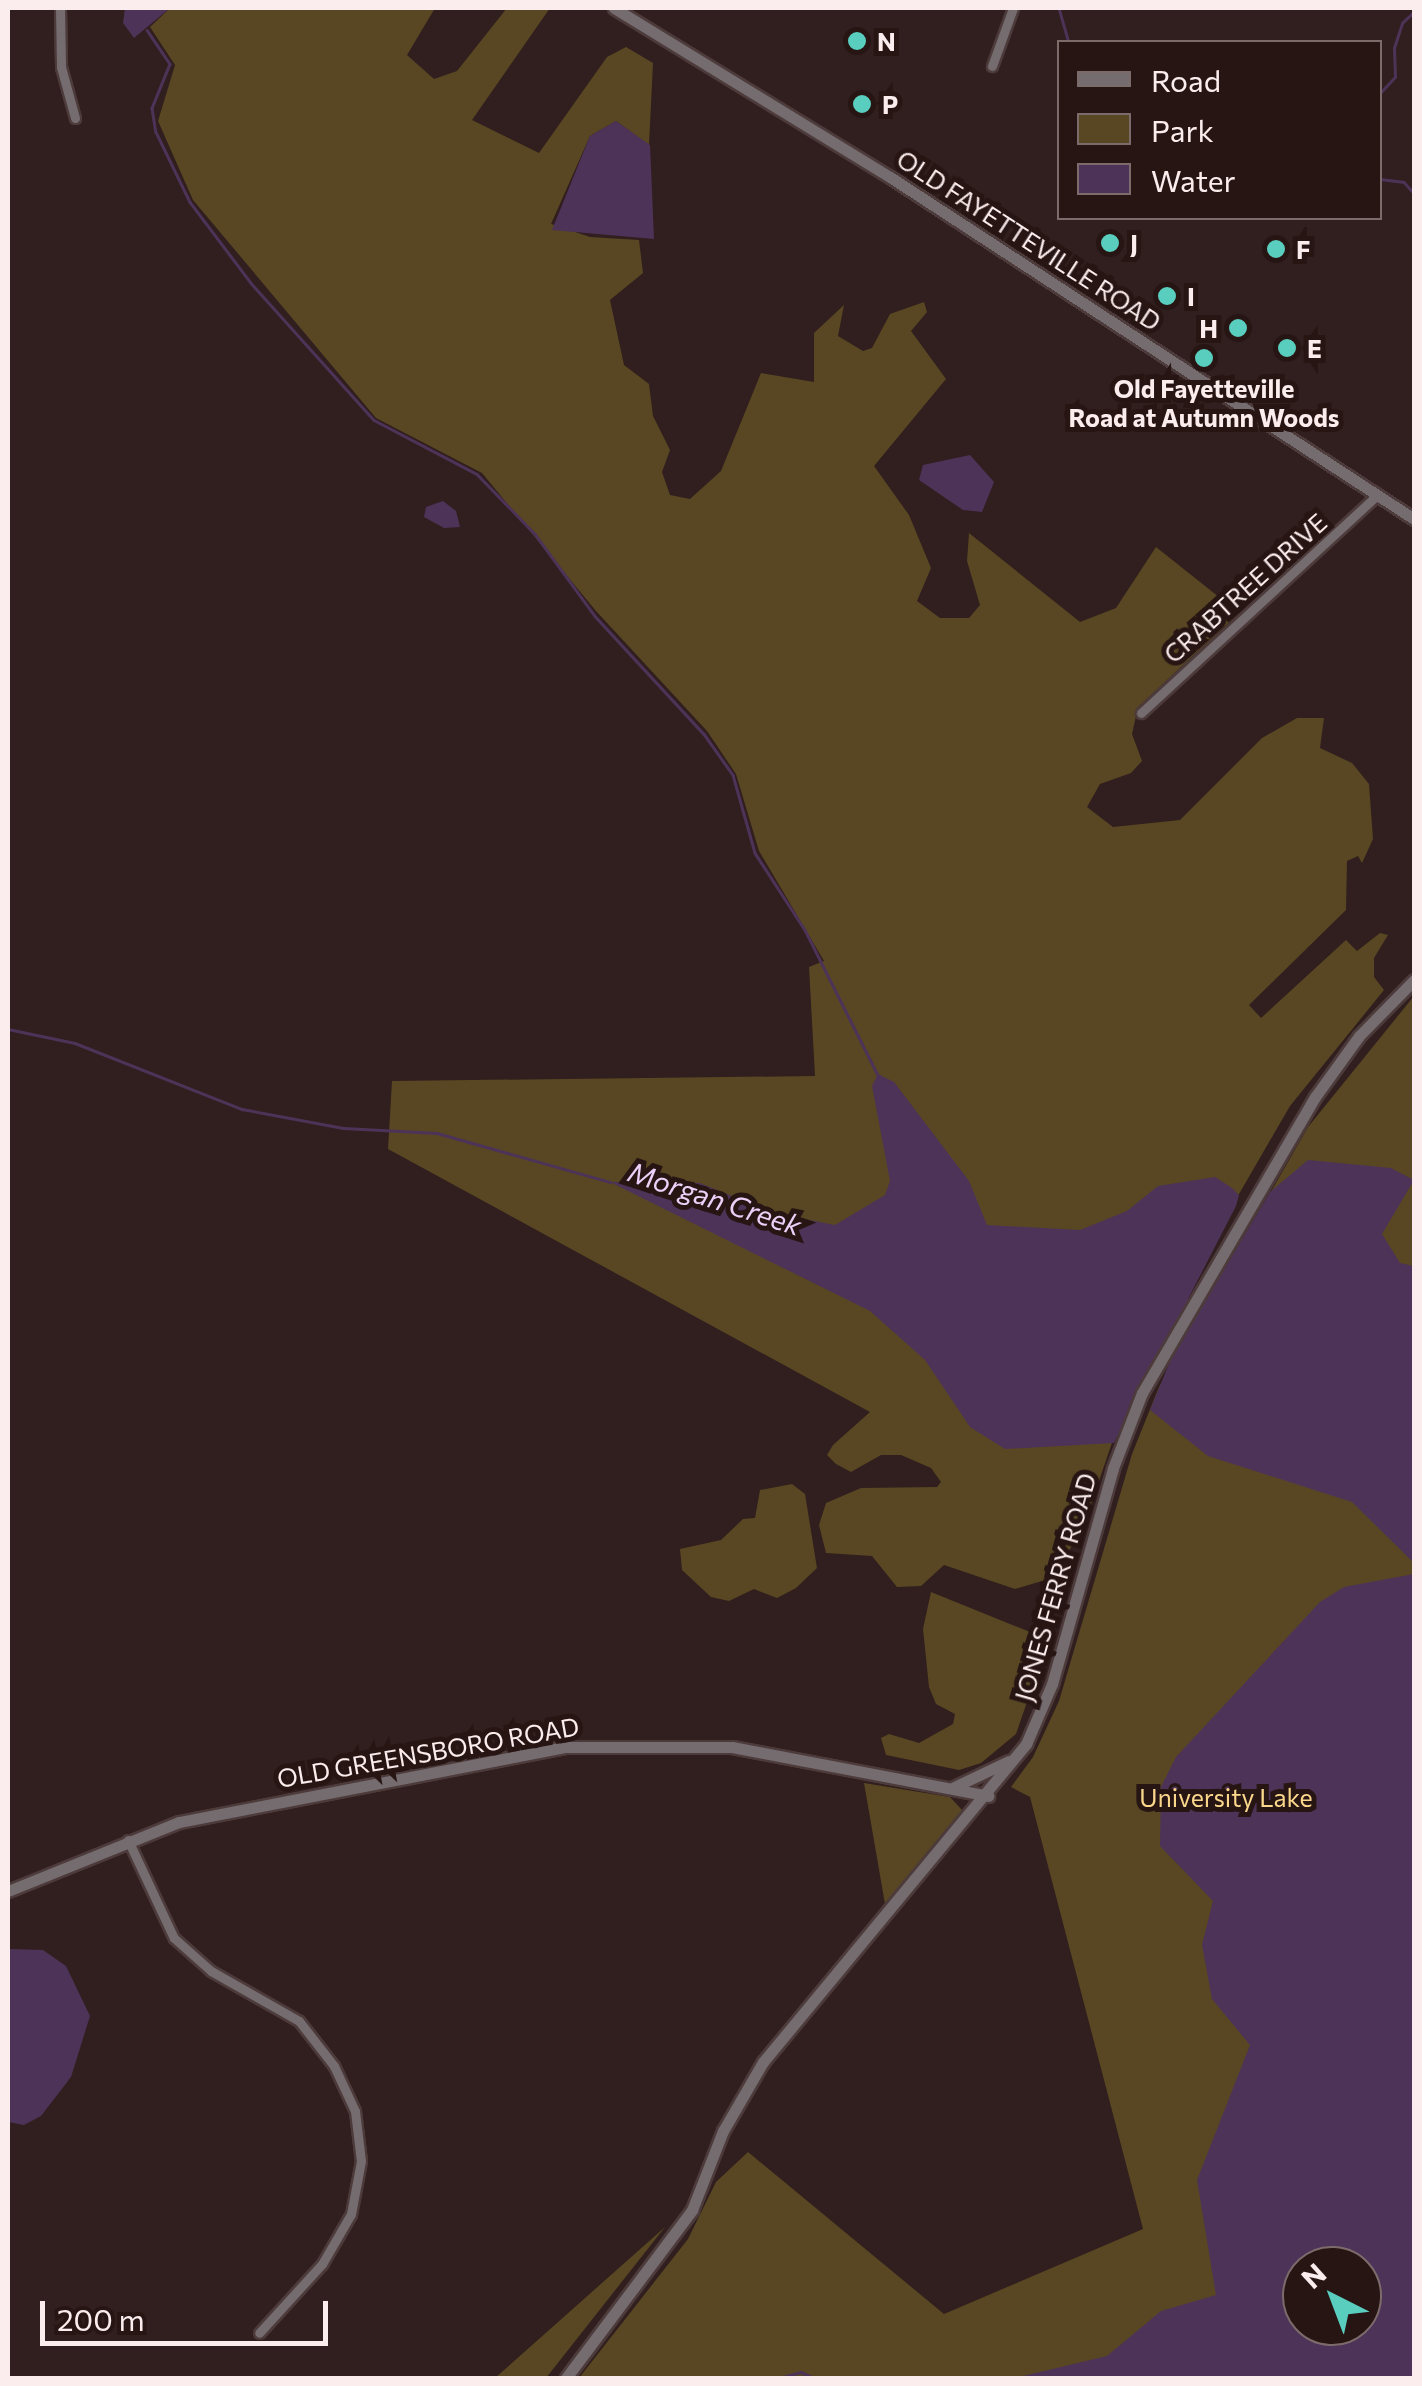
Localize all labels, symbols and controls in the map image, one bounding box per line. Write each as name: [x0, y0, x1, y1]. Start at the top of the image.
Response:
place label: N: [877, 26, 896, 56]
marker: N: [846, 30, 868, 52]
legend: [1057, 40, 1382, 220]
text: Road: [1151, 61, 1221, 98]
place label: P: [882, 89, 898, 119]
marker: P: [851, 93, 873, 115]
text: Park: [1151, 111, 1214, 148]
street label: OLD FAYETTEVILLE ROAD: [891, 143, 1167, 337]
text: Water: [1151, 161, 1236, 198]
place label: J: [1130, 228, 1138, 258]
marker: J: [1099, 232, 1121, 254]
place label: F: [1296, 234, 1310, 264]
marker: F: [1265, 238, 1287, 260]
place label: I: [1187, 281, 1195, 311]
marker: I: [1156, 285, 1178, 307]
place label: H: [1199, 313, 1218, 343]
marker: H: [1227, 317, 1249, 339]
place label: E: [1307, 333, 1322, 363]
marker: E: [1276, 337, 1298, 359]
marker: Old Fayetteville Road at Autumn Woods: [1193, 347, 1215, 369]
place label: Old Fayetteville Road at Autumn Woods: [1069, 374, 1339, 433]
street label: CRABTREE DRIVE: [1158, 507, 1332, 669]
water label: Morgan Creek: [624, 1154, 806, 1242]
street label: JONES FERRY ROAD: [1008, 1470, 1102, 1704]
street label: OLD GREENSBORO ROAD: [275, 1711, 581, 1793]
park label: University Lake: [1139, 1782, 1313, 1812]
north arrow: [1282, 2246, 1382, 2346]
text: N: [1294, 2256, 1332, 2295]
scale bar: [45, 2281, 332, 2343]
text: 200 m: [57, 2300, 145, 2337]

